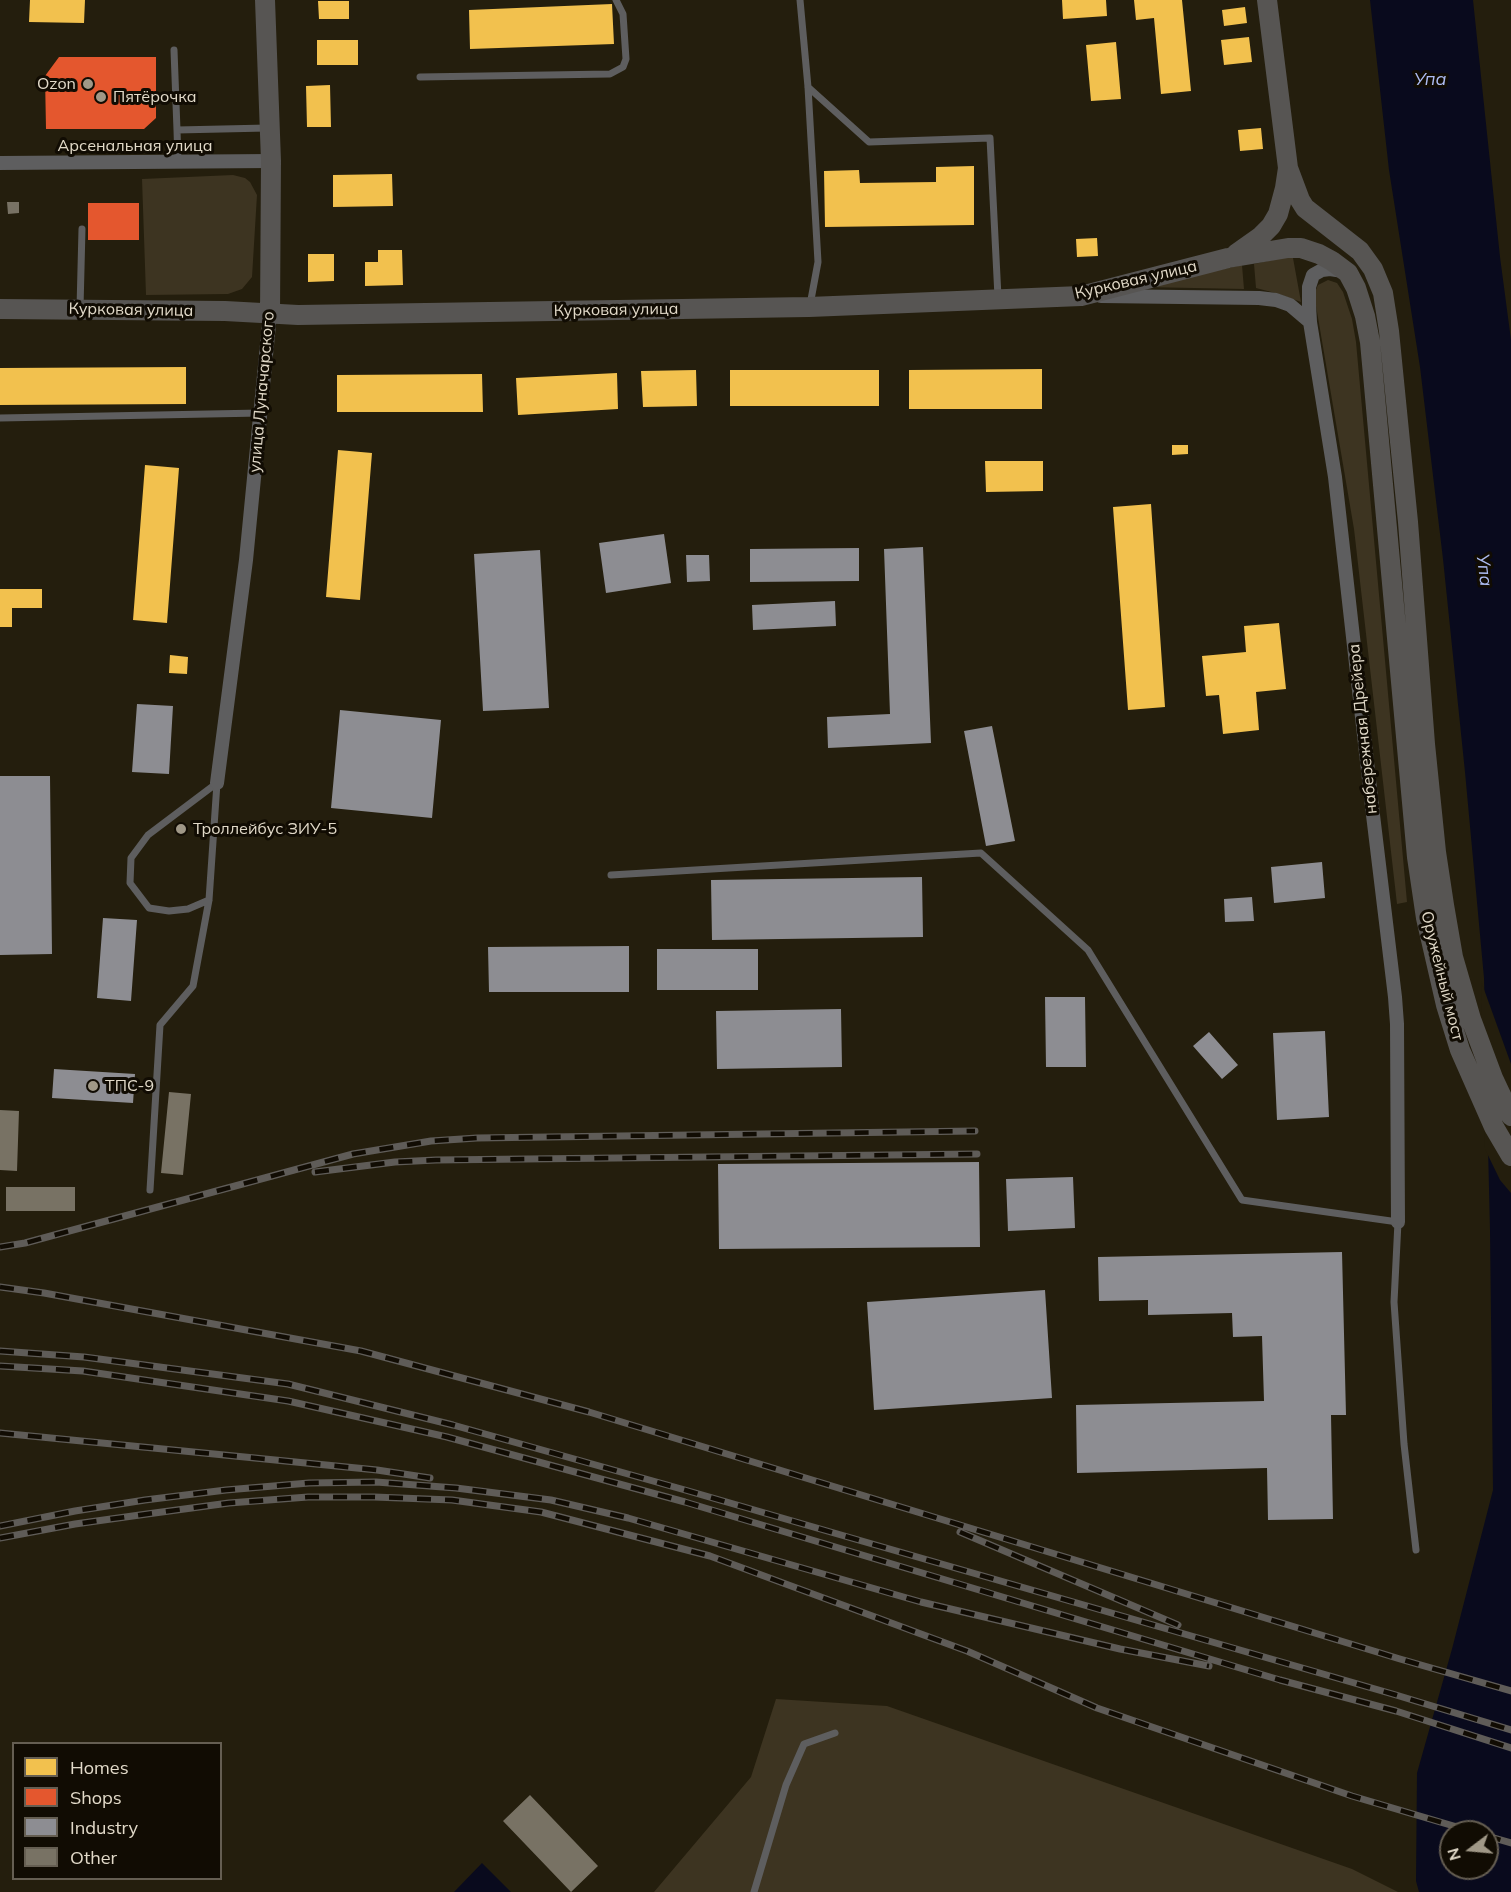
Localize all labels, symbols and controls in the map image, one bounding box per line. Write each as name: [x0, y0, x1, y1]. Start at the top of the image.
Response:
water label: Упа: [1414, 69, 1446, 91]
place label: Ozon: [37, 74, 76, 94]
marker: Ozon: [81, 77, 95, 91]
place label: Пятёрочка: [113, 87, 197, 107]
marker: Пятёрочка: [94, 90, 108, 104]
street label: Арсенальная улица: [58, 136, 212, 156]
street label: Курковая улица: [1073, 257, 1199, 303]
street label: Курковая улица: [68, 299, 194, 321]
street label: Курковая улица: [553, 299, 679, 321]
street label: улица Луначарского: [245, 311, 279, 473]
water label: Упа: [1471, 552, 1497, 588]
street label: набережная Дрейера: [1345, 643, 1381, 815]
place label: Троллейбус ЗИУ-5: [193, 819, 337, 839]
marker: Троллейбус ЗИУ-5: [174, 822, 188, 836]
street label: Оружейный мост: [1417, 909, 1467, 1043]
place label: ТПС-9: [105, 1076, 154, 1096]
marker: ТПС-9: [86, 1079, 100, 1093]
legend: [12, 1742, 222, 1880]
text: Homes: [70, 1756, 129, 1779]
text: Shops: [70, 1786, 122, 1809]
text: Industry: [70, 1816, 138, 1839]
north arrow: [1439, 1820, 1499, 1880]
text: Other: [70, 1846, 117, 1869]
text: N: [1442, 1846, 1465, 1863]

